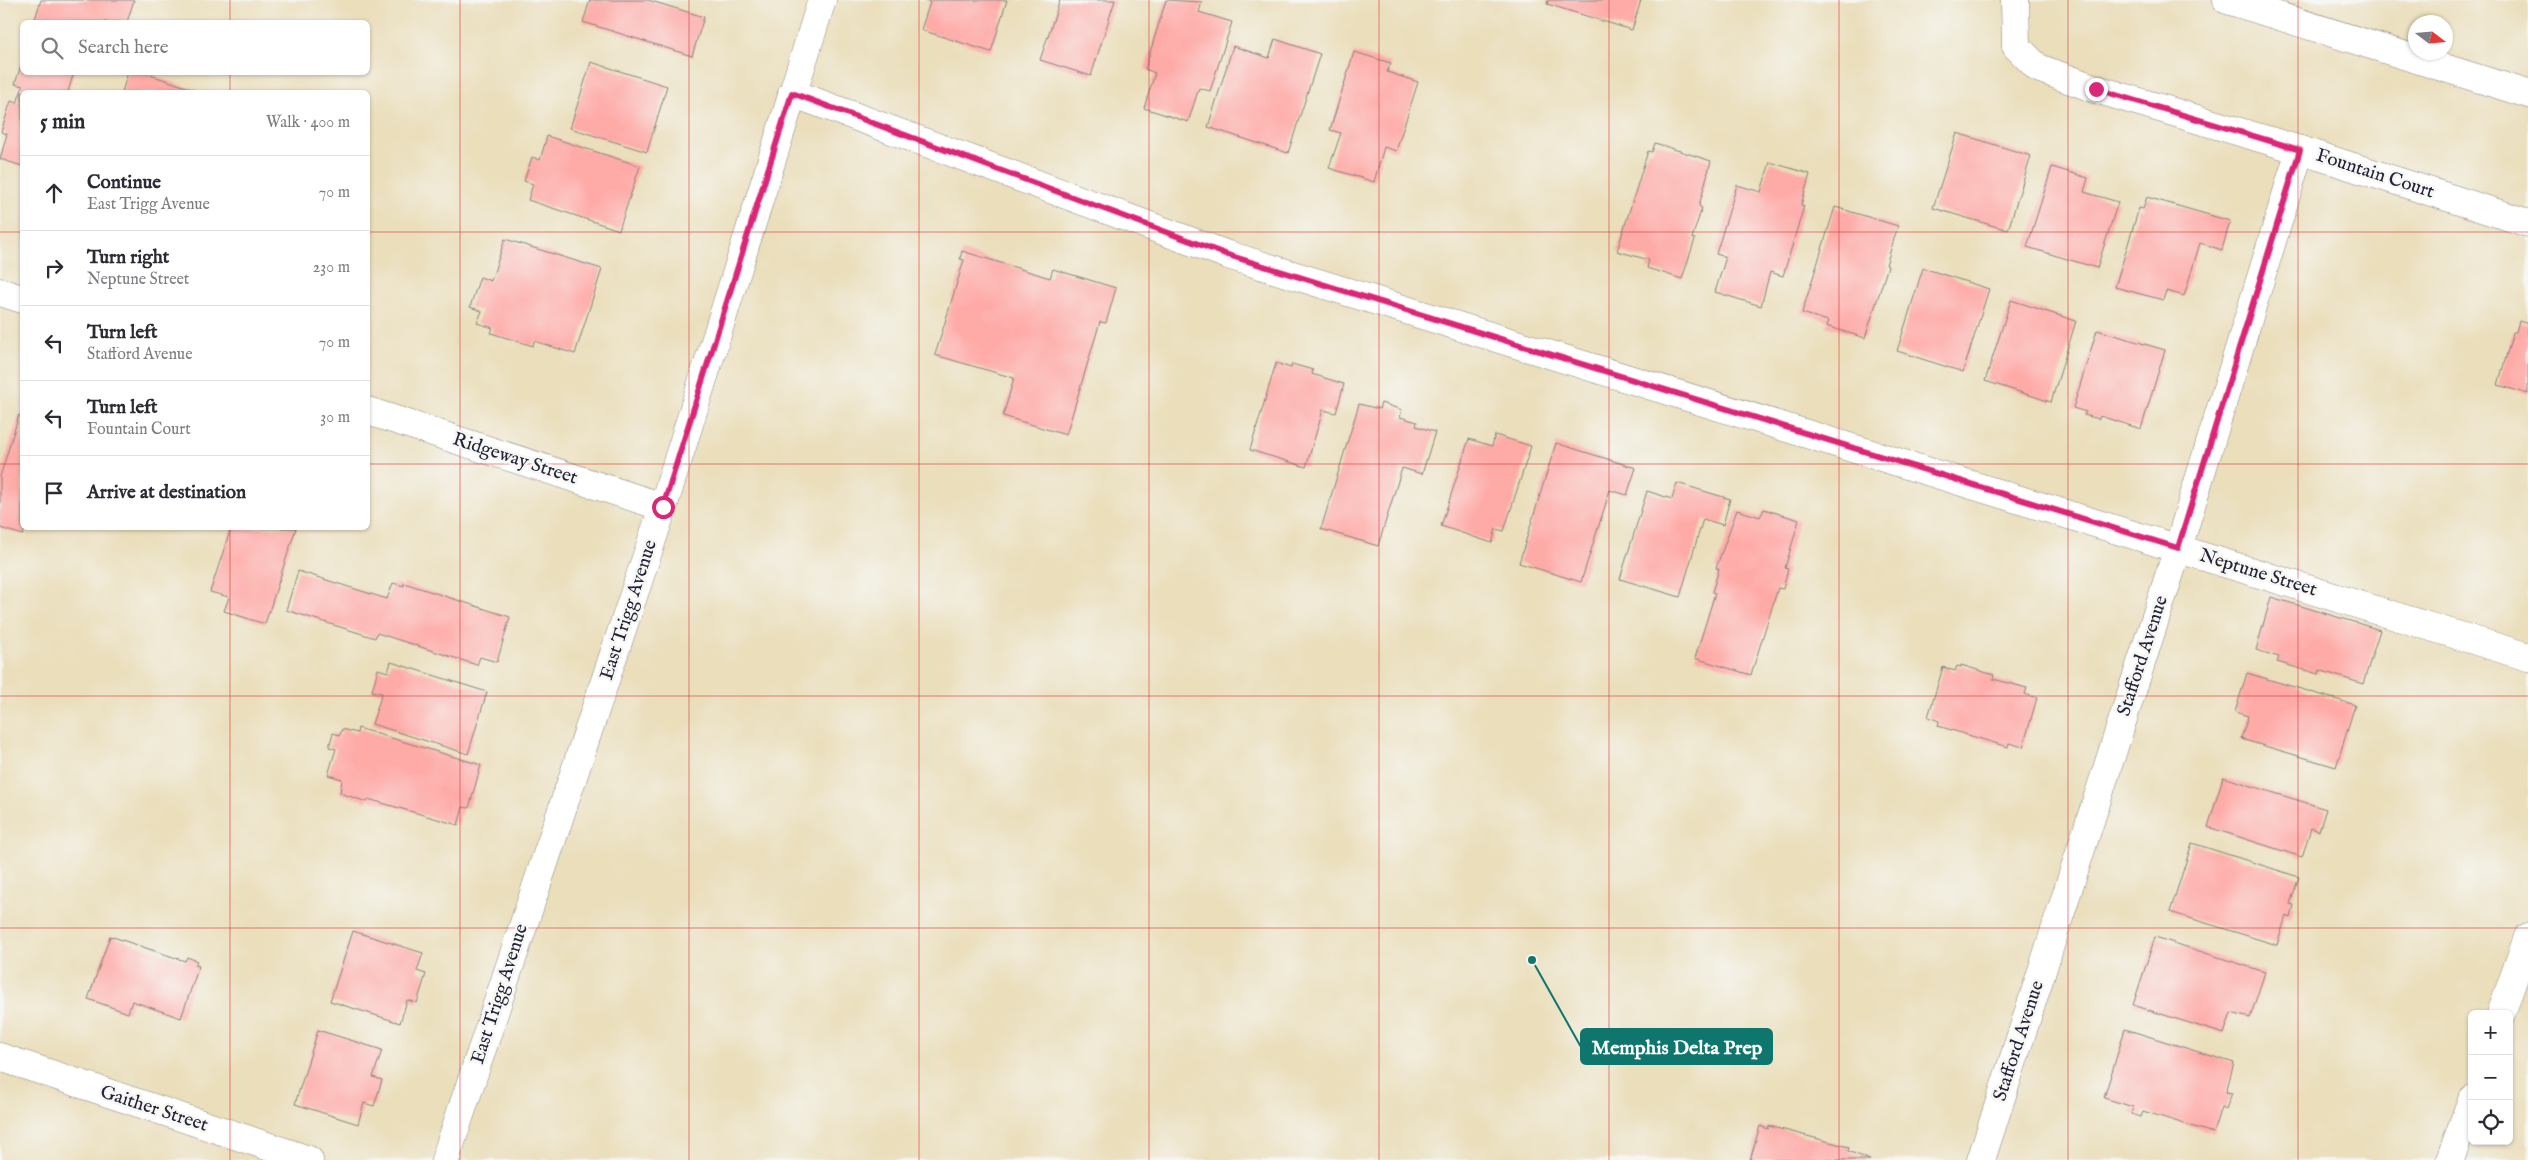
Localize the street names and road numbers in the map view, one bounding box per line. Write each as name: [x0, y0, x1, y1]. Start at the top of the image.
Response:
street label: Fountain Court: [2313, 144, 2438, 205]
street label: Ridgeway Street: [450, 428, 581, 491]
street label: East Trigg Avenue: [595, 537, 663, 683]
street label: Neptune Street: [2196, 544, 2320, 602]
street label: Stafford Avenue: [2112, 592, 2174, 719]
street label: East Trigg Avenue: [466, 921, 534, 1067]
street label: Stafford Avenue: [1988, 977, 2050, 1104]
street label: Gaither Street: [97, 1080, 211, 1138]

